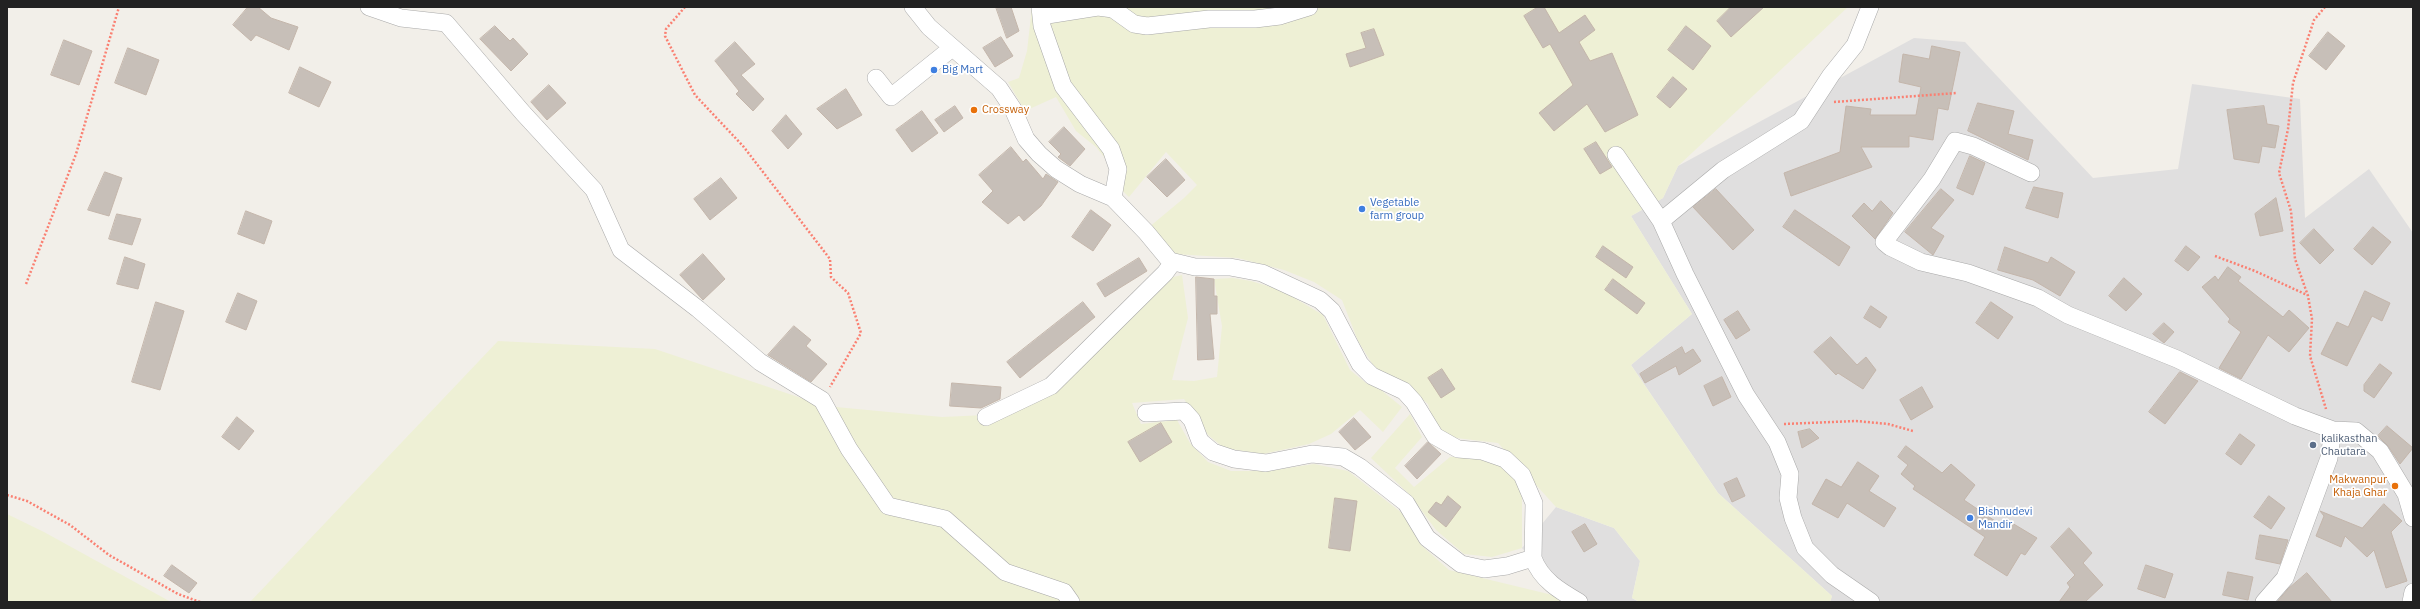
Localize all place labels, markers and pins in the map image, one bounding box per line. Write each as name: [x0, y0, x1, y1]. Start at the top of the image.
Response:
place label: Big Mart: [942, 63, 983, 77]
marker: Big Mart: [929, 65, 939, 75]
place label: Crossway: [982, 103, 1029, 117]
marker: Crossway: [969, 105, 979, 115]
place label: Vegetable farm group: [1370, 196, 1424, 222]
marker: Vegetable farm group: [1357, 204, 1367, 214]
place label: kalikasthan Chautara: [2321, 432, 2377, 458]
marker: kalikasthan Chautara: [2308, 440, 2318, 450]
place label: Makwanpur Khaja Ghar: [2329, 473, 2387, 499]
marker: Makwanpur Khaja Ghar: [2390, 481, 2400, 491]
place label: Bishnudevi Mandir: [1978, 505, 2033, 531]
marker: Bishnudevi Mandir: [1965, 513, 1975, 523]

